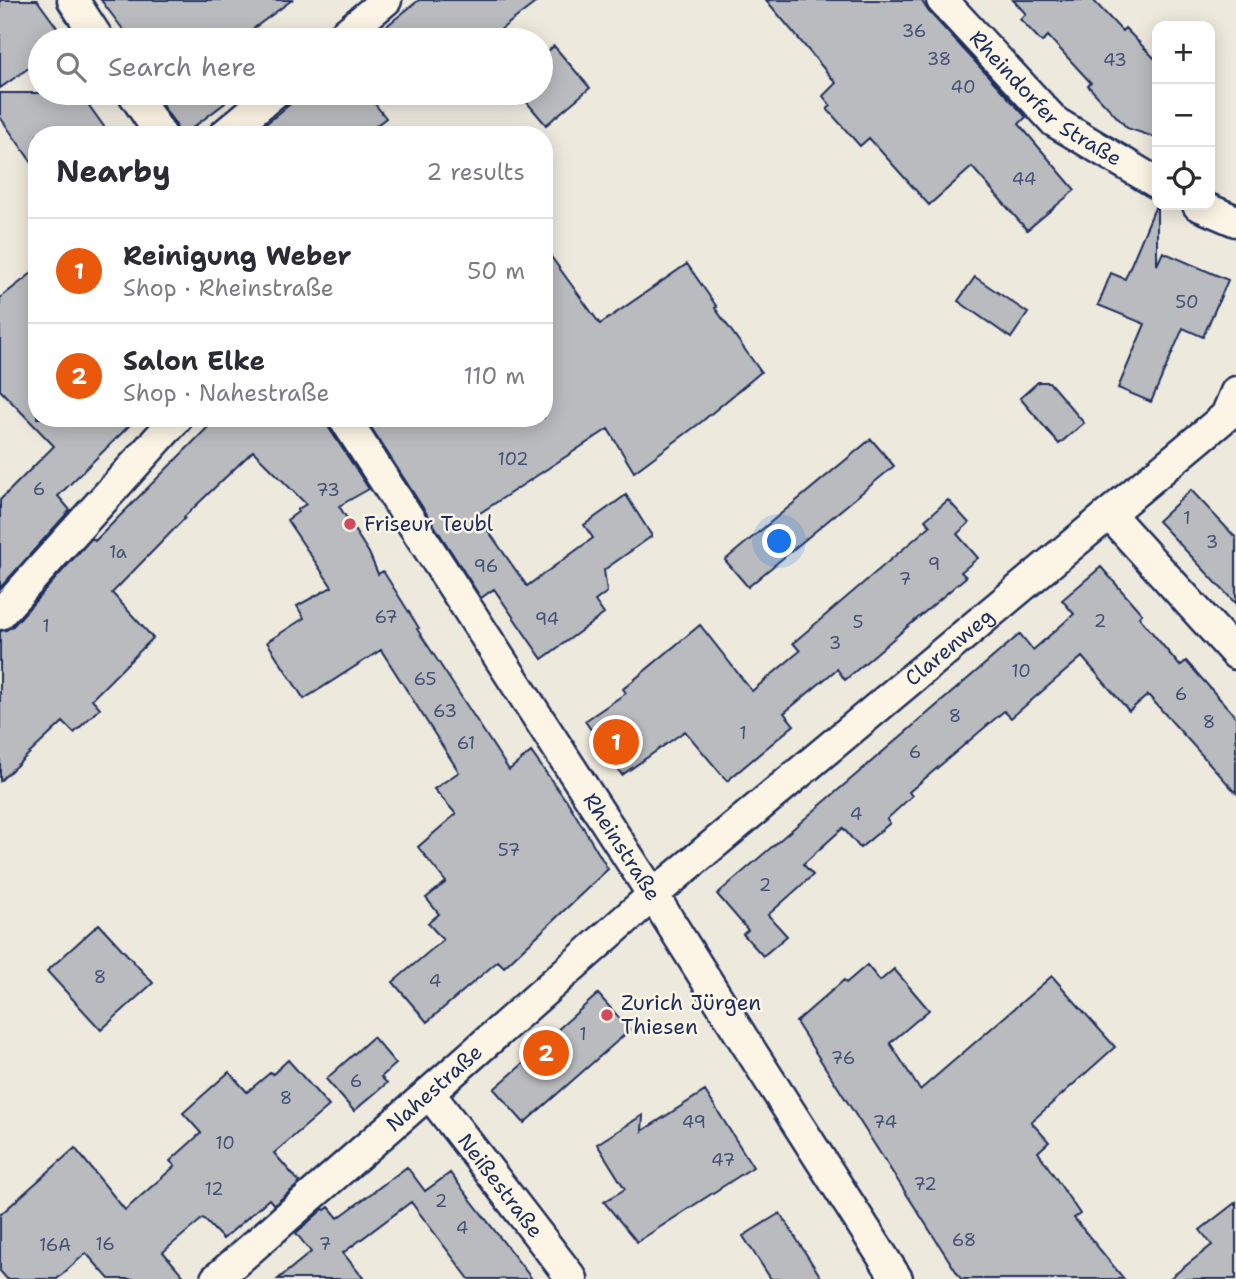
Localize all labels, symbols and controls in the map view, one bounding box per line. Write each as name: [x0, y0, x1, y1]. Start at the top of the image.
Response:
house number: 36: [902, 19, 926, 43]
map controls: [1152, 21, 1215, 210]
button: +: [1152, 21, 1215, 84]
street label: Rheindorfer Straße: [963, 24, 1127, 173]
search box: [28, 28, 553, 105]
house number: 38: [927, 47, 951, 71]
icon: search: [52, 48, 90, 86]
house number: 43: [1103, 48, 1127, 72]
text: Search here: [108, 49, 257, 84]
house number: 40: [950, 75, 976, 99]
button: −: [1152, 84, 1215, 147]
button: locate: [1152, 147, 1215, 210]
text: Nearby: [56, 151, 171, 192]
text: 2 results: [426, 157, 525, 187]
house number: 44: [1012, 167, 1036, 191]
text: Reinigung Weber: [123, 238, 352, 273]
text: 1: [74, 256, 84, 286]
text: 50 m: [467, 256, 525, 286]
text: Shop · Rheinstraße: [123, 273, 334, 303]
house number: 50: [1175, 290, 1199, 314]
text: Salon Elke: [123, 343, 265, 378]
text: 2: [71, 361, 87, 391]
text: 110 m: [463, 361, 525, 391]
text: Shop · Nahestraße: [123, 378, 329, 408]
house number: 102: [497, 447, 529, 471]
house number: 6: [33, 477, 45, 501]
house number: 73: [316, 478, 340, 502]
house number: 1: [1183, 506, 1191, 530]
place label: Friseur Teubl: [364, 510, 494, 538]
marker: Friseur Teubl: [342, 516, 358, 532]
your location: [762, 524, 796, 558]
house number: 3: [1206, 530, 1218, 554]
house number: 1a: [109, 540, 127, 564]
house number: 9: [928, 552, 940, 576]
house number: 96: [474, 554, 498, 578]
house number: 7: [899, 567, 911, 591]
street label: Clarenweg: [899, 602, 1000, 692]
house number: 67: [374, 605, 398, 629]
house number: 94: [535, 607, 559, 631]
house number: 2: [1094, 609, 1106, 633]
house number: 5: [852, 610, 864, 634]
house number: 1: [42, 614, 50, 638]
house number: 3: [829, 631, 841, 655]
house number: 10: [1011, 659, 1031, 683]
house number: 65: [414, 667, 436, 691]
house number: 6: [1175, 682, 1187, 706]
house number: 63: [433, 699, 457, 723]
house number: 8: [949, 704, 961, 728]
house number: 8: [1203, 710, 1215, 734]
pin: 1: [593, 716, 639, 768]
house number: 1: [739, 721, 747, 745]
house number: 61: [457, 731, 475, 755]
house number: 6: [909, 740, 921, 764]
street label: Rheinstraße: [577, 787, 667, 906]
house number: 4: [850, 802, 862, 826]
house number: 57: [498, 838, 520, 862]
house number: 2: [759, 873, 771, 897]
house number: 8: [94, 965, 106, 989]
house number: 4: [429, 969, 441, 993]
place label: Zurich Jürgen Thiesen: [621, 989, 761, 1041]
marker: Zurich Jürgen Thiesen: [599, 1007, 615, 1023]
house number: 1: [579, 1022, 587, 1046]
pin: 2: [523, 1027, 569, 1079]
street label: Nahestraße: [380, 1038, 488, 1138]
house number: 76: [831, 1046, 855, 1070]
house number: 6: [350, 1069, 362, 1093]
house number: 8: [280, 1086, 292, 1110]
house number: 49: [682, 1110, 706, 1134]
house number: 74: [873, 1110, 897, 1134]
street label: Neißestraße: [451, 1128, 549, 1244]
house number: 10: [215, 1131, 235, 1155]
house number: 47: [711, 1148, 735, 1172]
house number: 72: [913, 1172, 937, 1196]
house number: 12: [204, 1177, 224, 1201]
house number: 2: [435, 1189, 447, 1213]
house number: 4: [456, 1216, 468, 1240]
house number: 68: [952, 1228, 976, 1252]
house number: 16: [95, 1232, 115, 1256]
house number: 7: [319, 1232, 331, 1256]
house number: 16A: [39, 1233, 71, 1257]

